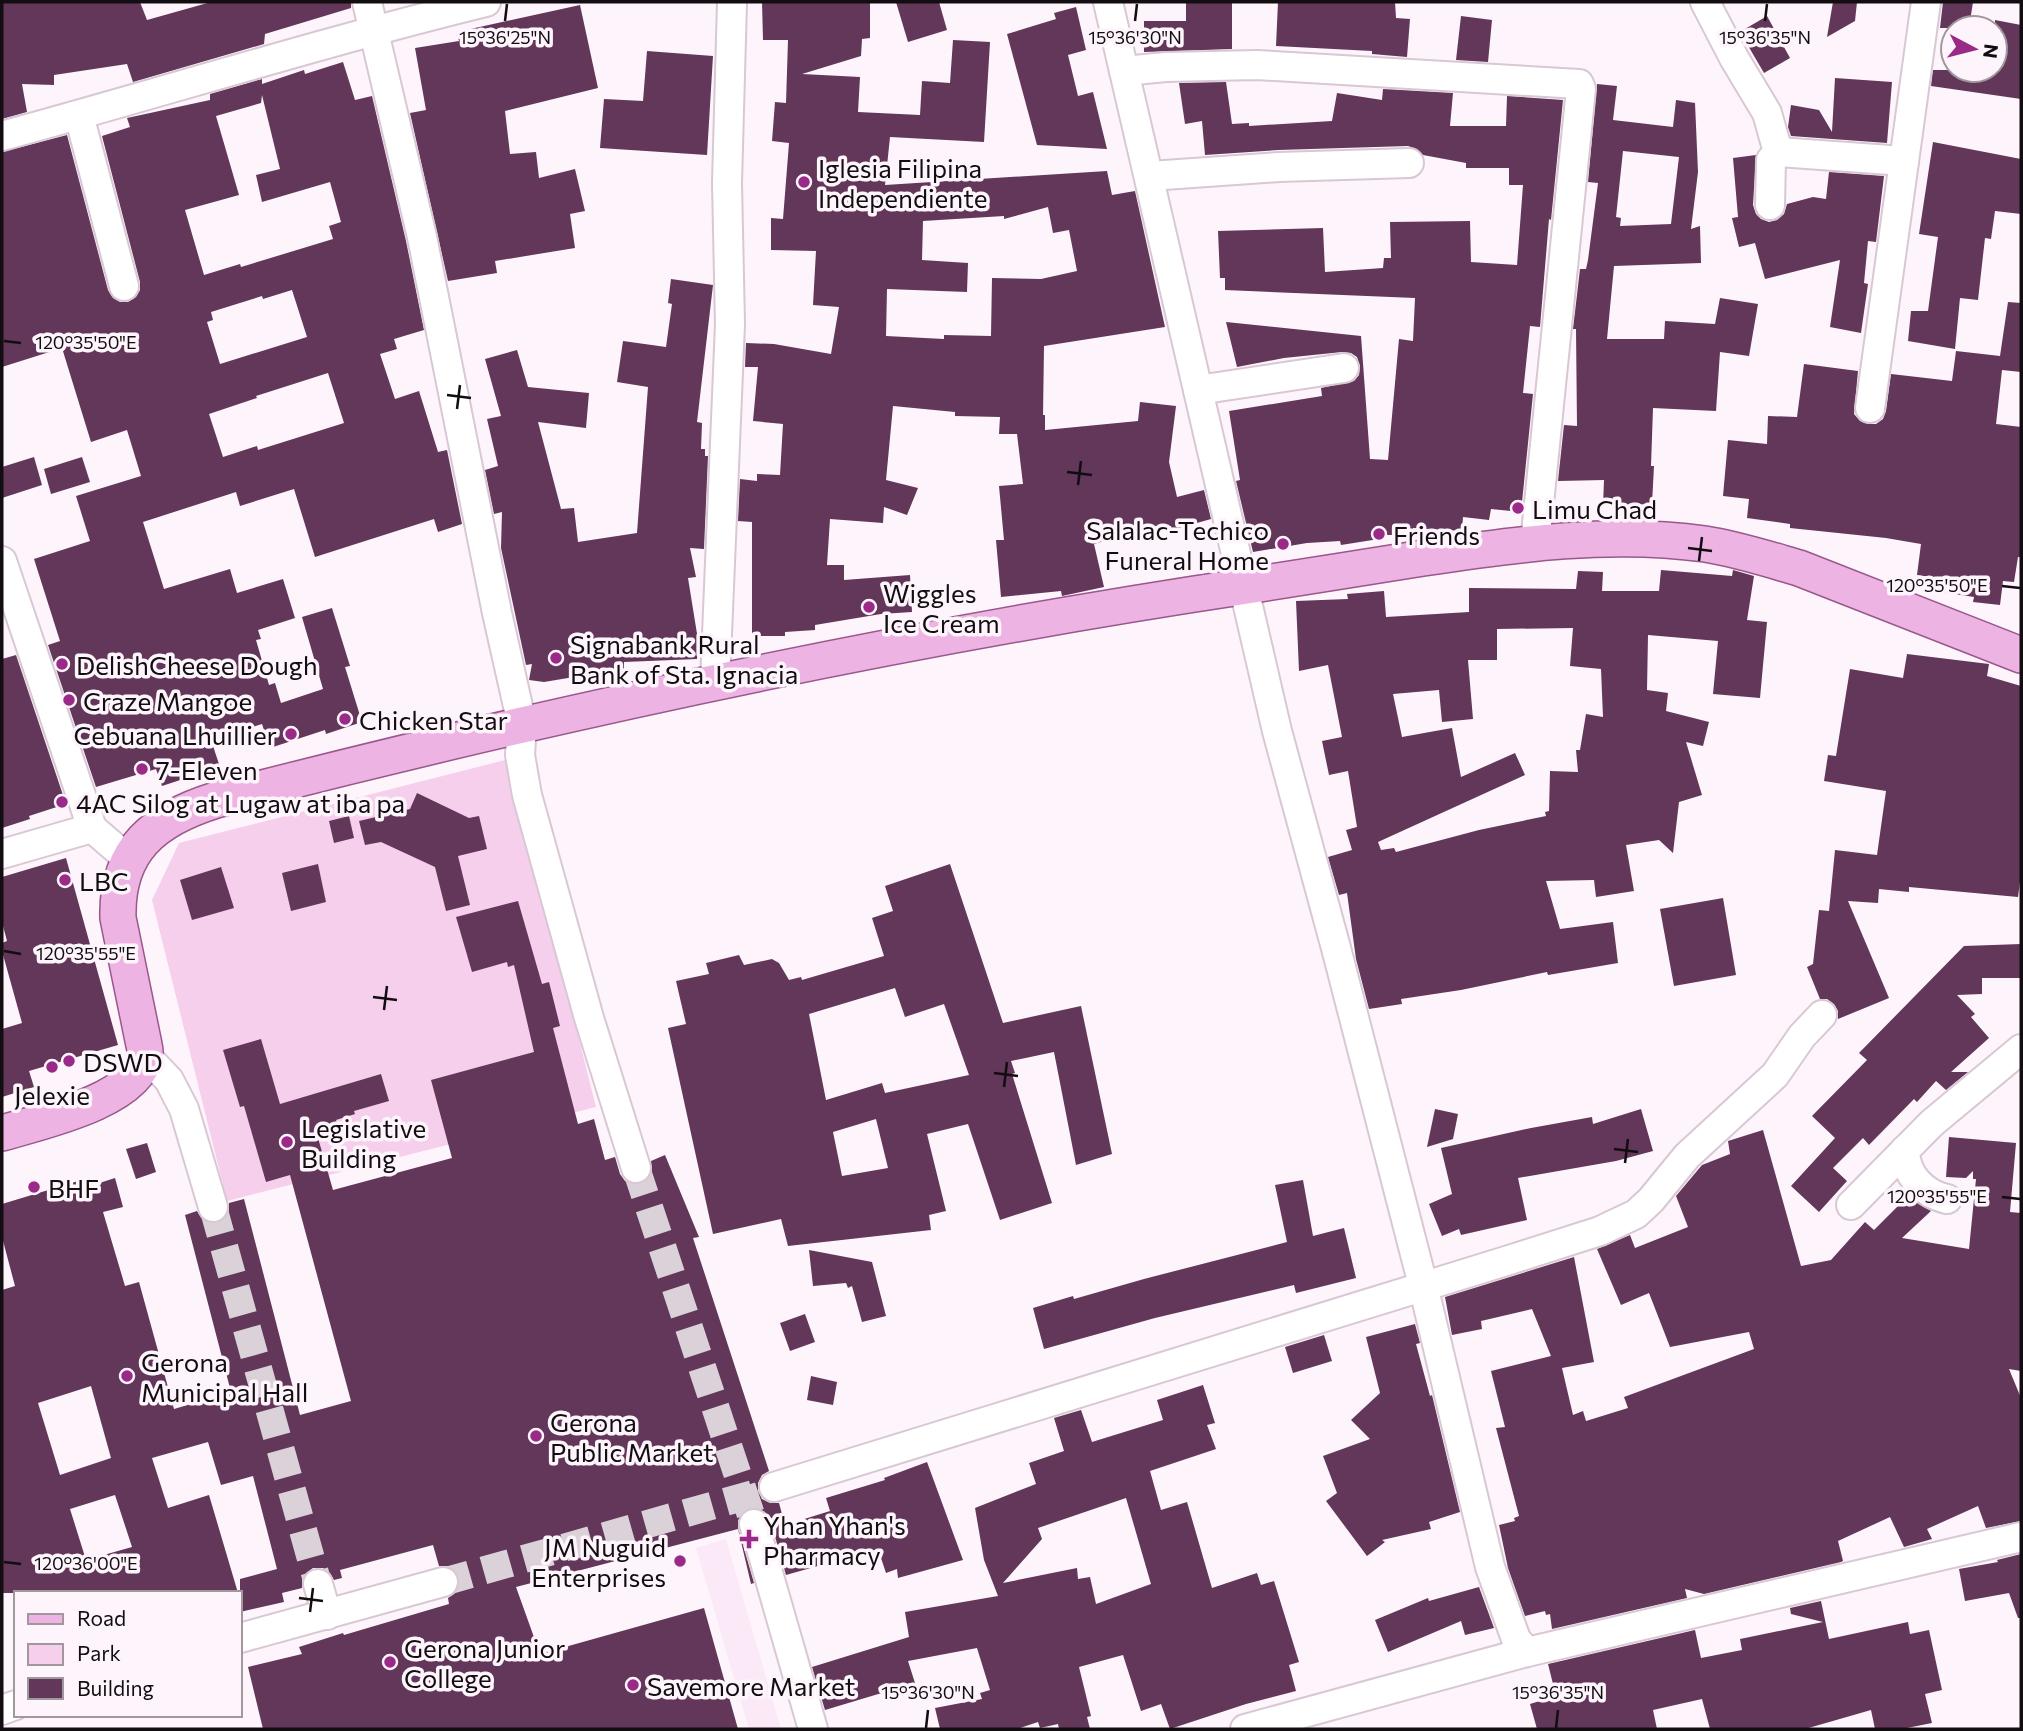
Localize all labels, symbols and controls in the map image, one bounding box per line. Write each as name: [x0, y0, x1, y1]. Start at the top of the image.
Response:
north arrow: [1939, 14, 2009, 84]
text: 15°36'25"N: [459, 26, 551, 48]
text: 15°36'30"N: [1088, 26, 1182, 48]
text: 15°36'35"N: [1719, 26, 1811, 48]
text: N: [1979, 43, 2004, 60]
place label: Iglesia Filipina Independiente: [818, 152, 987, 213]
marker: Iglesia Filipina Independiente: [796, 174, 812, 190]
text: 120°35'50"E: [35, 331, 137, 353]
place label: Limu Chad: [1532, 493, 1657, 524]
marker: Limu Chad: [1510, 500, 1526, 516]
place label: Salalac-Techico Funeral Home: [1086, 514, 1269, 575]
place label: Friends: [1393, 519, 1480, 550]
marker: Friends: [1371, 526, 1387, 542]
marker: Salalac-Techico Funeral Home: [1275, 536, 1291, 552]
text: 120°35'50"E: [1886, 574, 1988, 596]
place label: Wiggles Ice Cream: [883, 577, 1000, 638]
marker: Wiggles Ice Cream: [861, 599, 877, 615]
place label: Signabank Rural Bank of Sta. Ignacia: [570, 628, 798, 689]
place label: DelishCheese Dough: [76, 649, 318, 680]
marker: Signabank Rural Bank of Sta. Ignacia: [548, 650, 564, 666]
marker: DelishCheese Dough: [54, 656, 70, 672]
place label: Craze Mangoe: [83, 685, 252, 716]
marker: Craze Mangoe: [61, 692, 77, 708]
place label: Chicken Star: [359, 704, 508, 735]
marker: Chicken Star: [337, 711, 353, 727]
place label: Cebuana Lhuillier: [74, 719, 277, 750]
marker: Cebuana Lhuillier: [283, 726, 299, 742]
place label: 7-Eleven: [156, 754, 258, 785]
marker: 7-Eleven: [134, 761, 150, 777]
place label: 4AC Silog at Lugaw at iba pa: [76, 787, 405, 818]
marker: 4AC Silog at Lugaw at iba pa: [54, 794, 70, 810]
place label: LBC: [79, 865, 128, 896]
marker: LBC: [57, 872, 73, 888]
text: 120°35'55"E: [36, 942, 136, 964]
place label: DSWD: [83, 1046, 163, 1077]
marker: DSWD: [61, 1053, 77, 1069]
marker: Jelexie: [44, 1059, 60, 1075]
place label: Jelexie: [14, 1079, 90, 1110]
place label: Legislative Building: [301, 1112, 426, 1173]
marker: Legislative Building: [279, 1134, 295, 1150]
place label: BHF: [48, 1172, 99, 1203]
marker: BHF: [26, 1179, 42, 1195]
text: 120°35'55"E: [1887, 1185, 1987, 1207]
place label: Gerona Municipal Hall: [141, 1346, 308, 1407]
marker: Gerona Municipal Hall: [119, 1368, 135, 1384]
place label: Gerona Public Market: [550, 1406, 714, 1467]
marker: Gerona Public Market: [528, 1428, 544, 1444]
place label: Yhan Yhan's Pharmacy: [763, 1509, 906, 1570]
place label: JM Nuguid Enterprises: [531, 1531, 666, 1592]
marker: Yhan Yhan's Pharmacy: [741, 1531, 757, 1547]
text: 120°36'00"E: [34, 1552, 138, 1574]
marker: JM Nuguid Enterprises: [672, 1553, 688, 1569]
legend: [14, 1591, 242, 1717]
text: Road: [77, 1605, 126, 1630]
place label: Gerona Junior College: [404, 1632, 565, 1693]
text: Park: [77, 1640, 121, 1665]
marker: Gerona Junior College: [382, 1654, 398, 1670]
place label: Savemore Market: [647, 1670, 855, 1701]
text: Building: [77, 1675, 154, 1700]
marker: Savemore Market: [625, 1677, 641, 1693]
text: 15°36'30"N: [881, 1681, 975, 1703]
text: 15°36'35"N: [1512, 1681, 1604, 1703]

